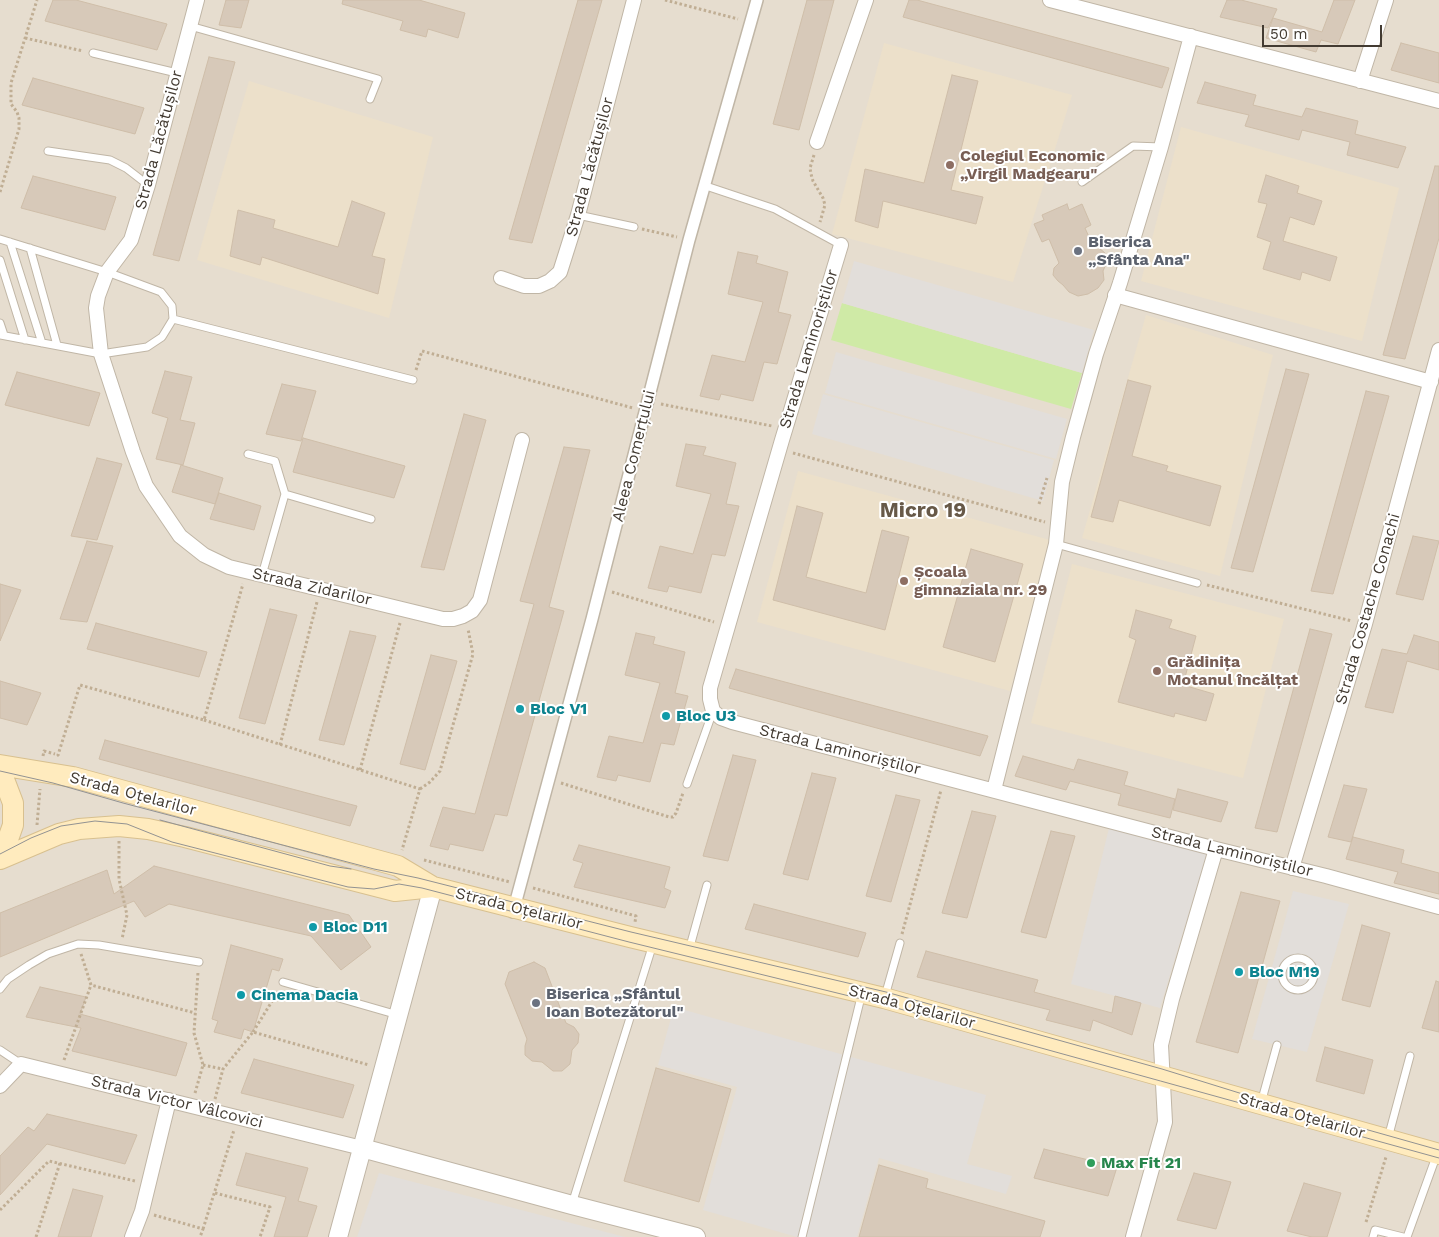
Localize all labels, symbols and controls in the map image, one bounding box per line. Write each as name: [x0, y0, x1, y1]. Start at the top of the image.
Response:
scale bar: [1264, 15, 1384, 47]
text: 50 m: [1270, 25, 1307, 43]
street label: Strada Lăcătușilor: [131, 68, 187, 212]
street label: Strada Lăcătușilor: [562, 95, 618, 239]
place label: Colegiul Economic „Virgil Madgearu": [960, 146, 1105, 184]
marker: Colegiul Economic „Virgil Madgearu": [944, 159, 956, 171]
place label: Biserica „Sfânta Ana": [1088, 232, 1190, 270]
marker: Biserica „Sfânta Ana": [1072, 245, 1084, 257]
street label: Strada Laminoriștilor: [776, 267, 842, 431]
street label: Aleea Comerțului: [608, 388, 660, 524]
district label: Micro 19: [880, 498, 966, 524]
street label: Strada Costache Conachi: [1332, 511, 1404, 707]
place label: Școala gimnaziala nr. 29: [914, 562, 1047, 600]
street label: Strada Zidarilor: [250, 564, 374, 610]
marker: Școala gimnaziala nr. 29: [898, 575, 910, 587]
place label: Grădinița Motanul încălțat: [1167, 652, 1298, 690]
marker: Grădinița Motanul încălțat: [1151, 665, 1163, 677]
place label: Bloc V1: [530, 699, 587, 719]
marker: Bloc V1: [514, 703, 526, 715]
place label: Bloc U3: [676, 706, 736, 726]
marker: Bloc U3: [660, 710, 672, 722]
street label: Strada Laminoriștilor: [757, 721, 923, 779]
street label: Strada Oțelarilor: [67, 768, 199, 820]
street label: Strada Laminoriștilor: [1149, 823, 1315, 881]
street label: Strada Oțelarilor: [453, 884, 585, 934]
place label: Bloc D11: [323, 917, 388, 937]
marker: Bloc D11: [307, 921, 319, 933]
place label: Bloc M19: [1249, 962, 1320, 982]
marker: Bloc M19: [1233, 966, 1245, 978]
street label: Strada Oțelarilor: [846, 981, 978, 1033]
place label: Biserica „Sfântul Ioan Botezătorul": [546, 984, 684, 1022]
place label: Cinema Dacia: [251, 985, 358, 1005]
marker: Cinema Dacia: [235, 989, 247, 1001]
marker: Biserica „Sfântul Ioan Botezătorul": [530, 997, 542, 1009]
street label: Strada Victor Vâlcovici: [89, 1071, 265, 1133]
street label: Strada Oțelarilor: [1237, 1089, 1367, 1143]
place label: Max Fit 21: [1101, 1153, 1181, 1173]
marker: Max Fit 21: [1085, 1157, 1097, 1169]

